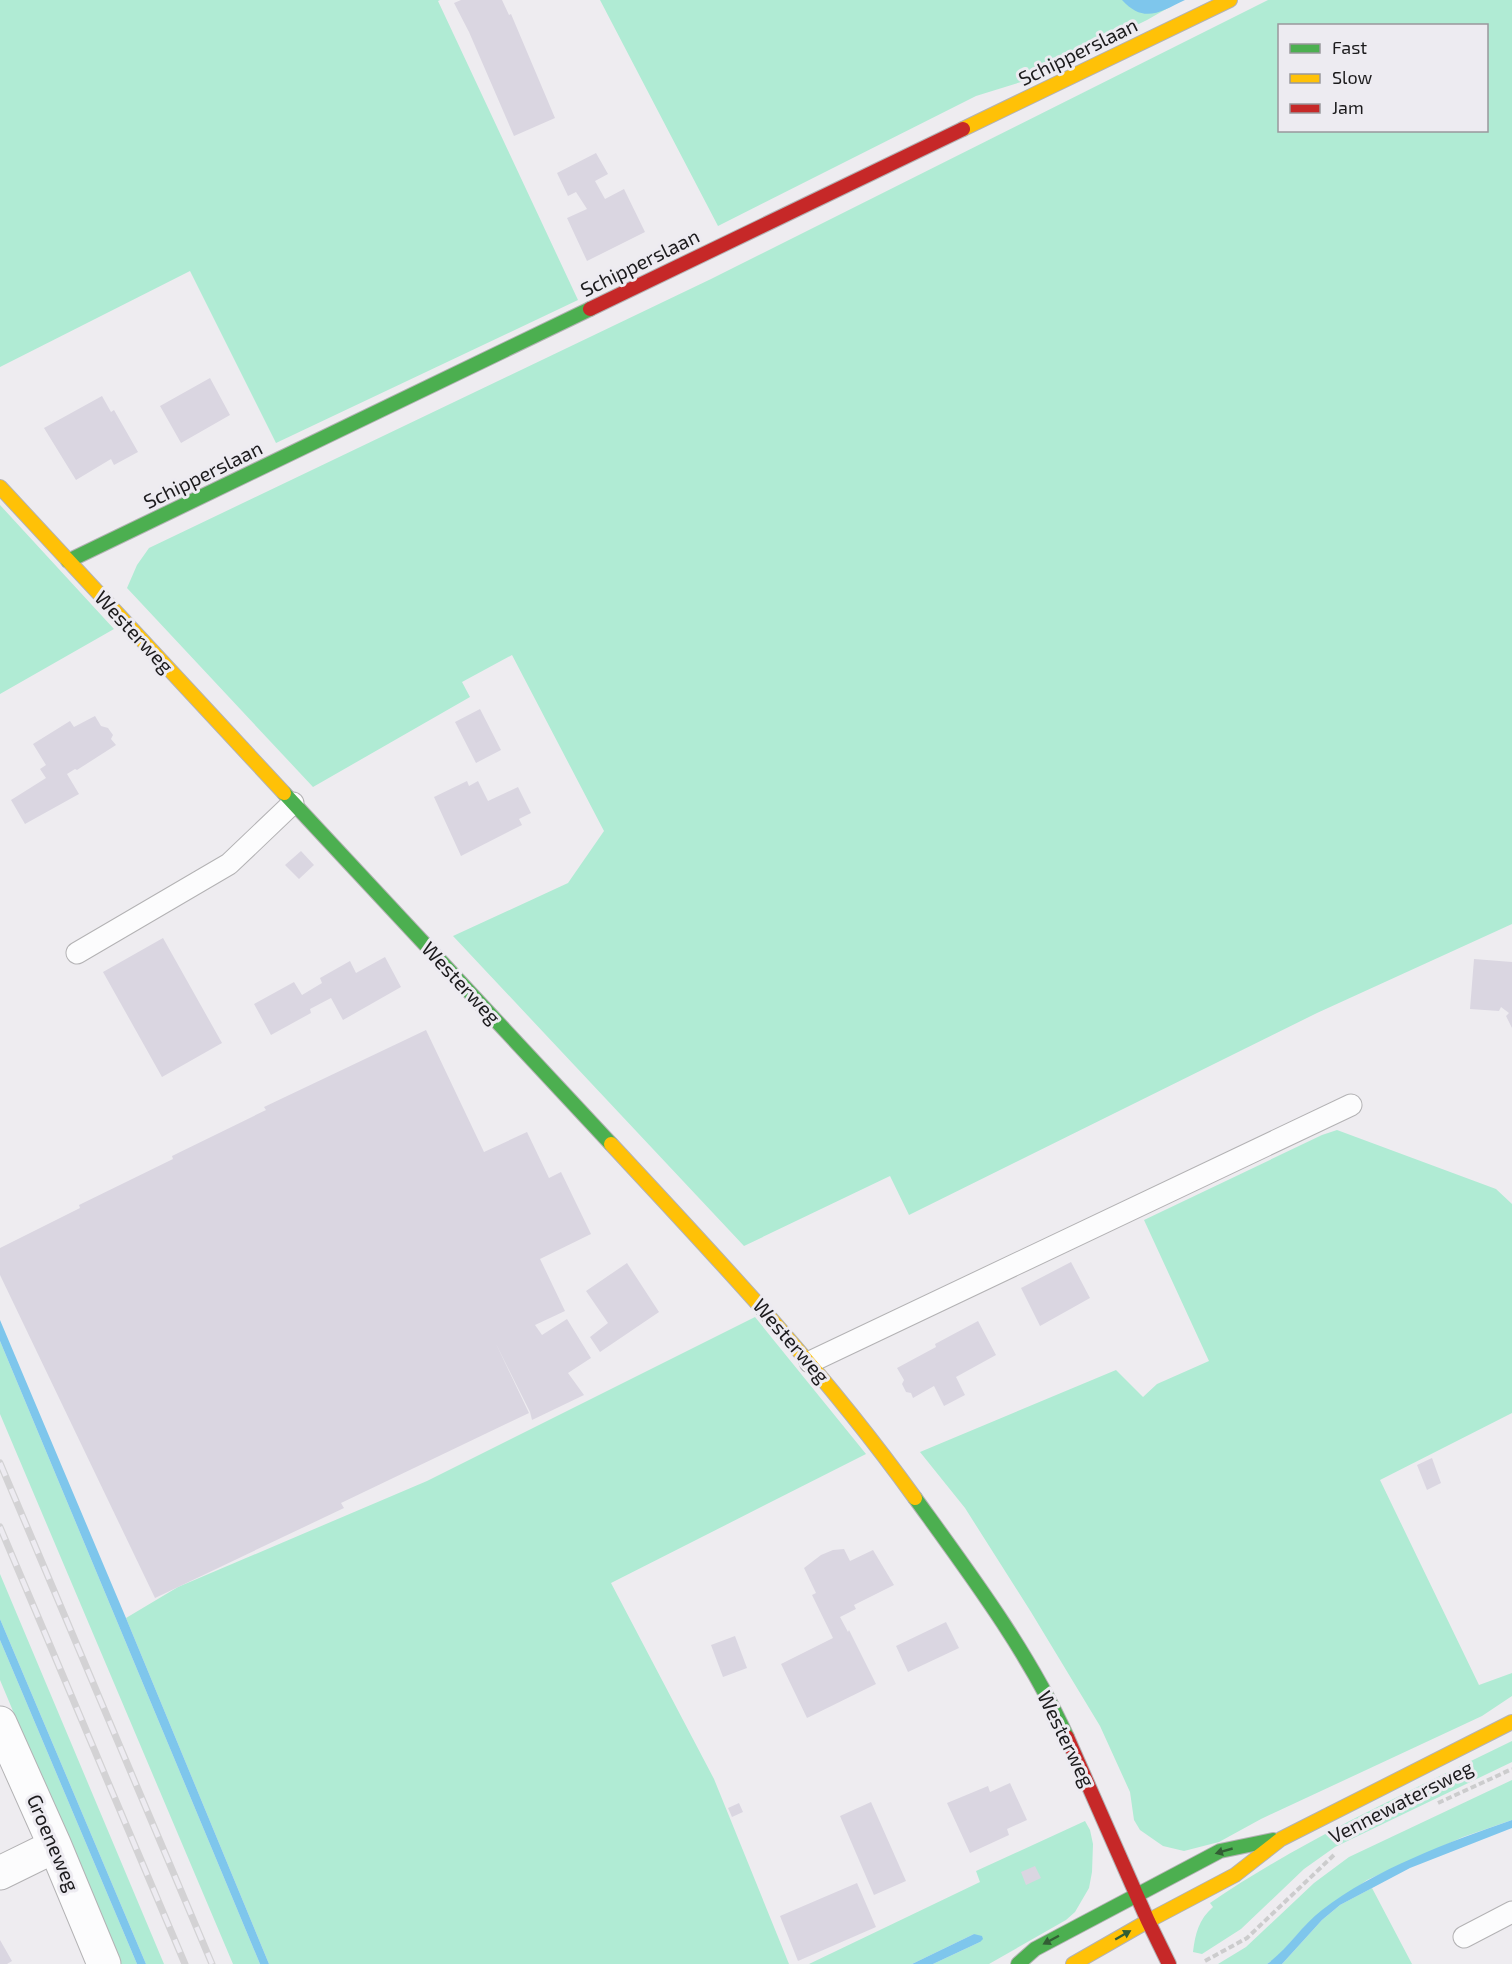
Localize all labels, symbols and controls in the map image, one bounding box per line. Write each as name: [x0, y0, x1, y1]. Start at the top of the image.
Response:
street label: Schipperslaan: [1014, 12, 1141, 90]
legend: [1278, 24, 1488, 132]
text: Fast: [1332, 36, 1367, 58]
text: Slow: [1332, 66, 1373, 88]
text: Jam: [1332, 96, 1364, 118]
street label: Schipperslaan: [576, 223, 703, 301]
street label: Schipperslaan: [139, 435, 266, 513]
street label: Westerweg: [90, 585, 179, 678]
street label: Westerweg: [417, 936, 506, 1029]
street label: Westerweg: [749, 1293, 835, 1388]
street label: Westerweg: [1033, 1686, 1101, 1791]
street label: Vennewatersweg: [1325, 1754, 1477, 1848]
street label: Groeneweg: [23, 1790, 85, 1895]
one-way arrow: [1215, 1847, 1233, 1856]
one-way arrow: [1115, 1929, 1131, 1940]
one-way arrow: [1042, 1935, 1059, 1945]

